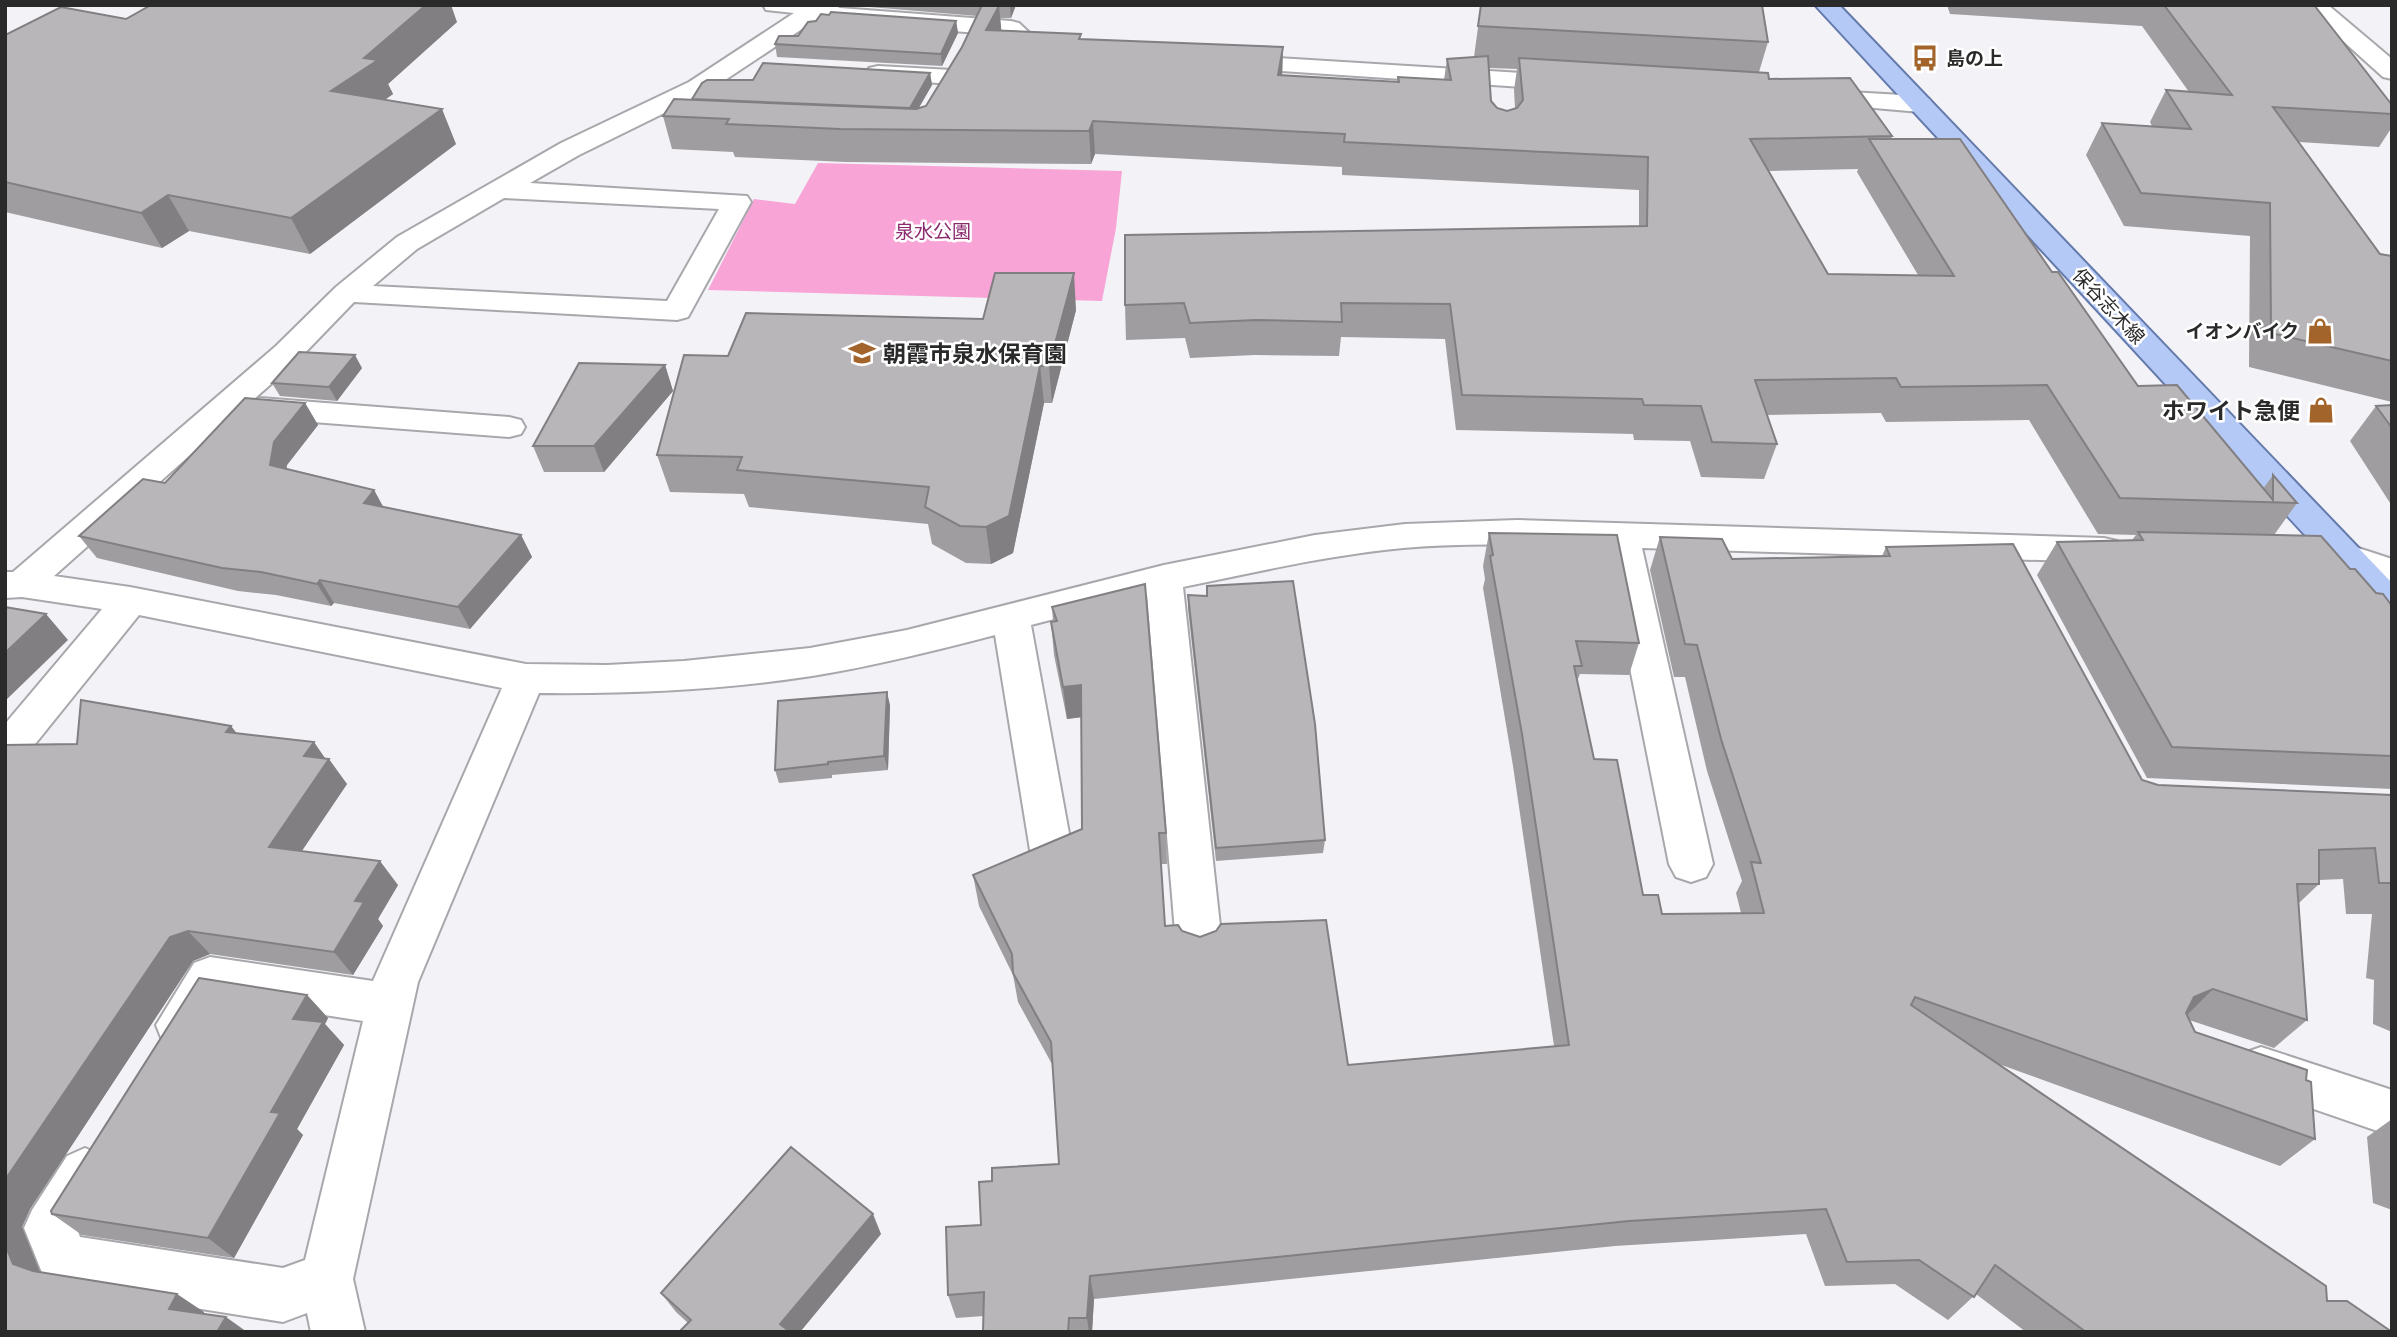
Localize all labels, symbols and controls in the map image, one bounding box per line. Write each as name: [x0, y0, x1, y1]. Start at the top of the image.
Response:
bus stop icon: 島の上: [1910, 43, 1940, 73]
place label: 島の上: [1946, 47, 2003, 69]
park label: 泉水公園: [895, 220, 971, 242]
street label: 保谷志木線: [2069, 264, 2149, 348]
shop icon: イオンバイク: [2305, 316, 2335, 346]
place label: イオンバイク: [2185, 320, 2299, 342]
school or university icon: 朝霞市泉水保育園: [847, 338, 877, 368]
place label: 朝霞市泉水保育園: [883, 340, 1067, 367]
shop icon: ホワイト急便: [2306, 395, 2336, 425]
place label: ホワイト急便: [2162, 397, 2300, 424]

